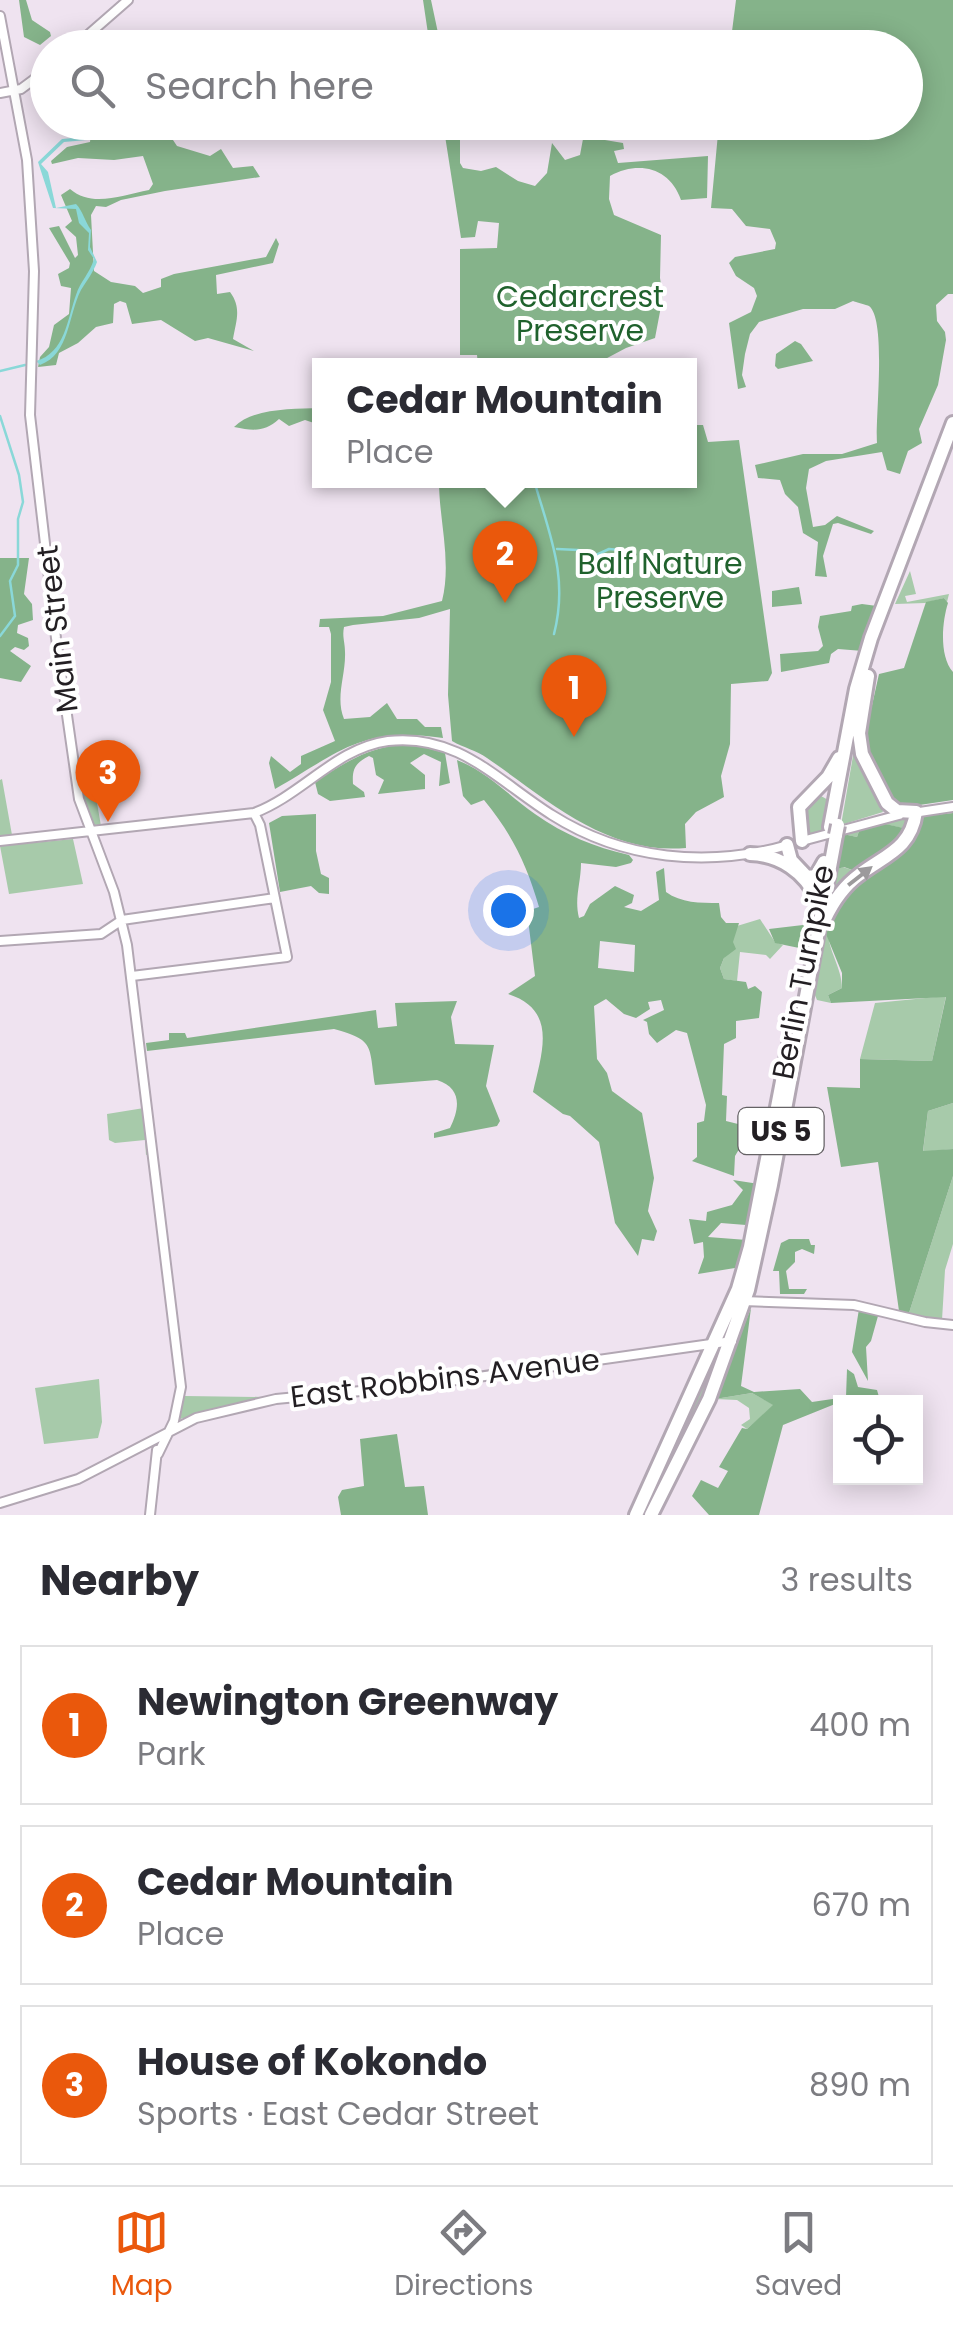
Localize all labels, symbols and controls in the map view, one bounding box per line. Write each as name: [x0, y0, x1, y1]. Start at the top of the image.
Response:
search box: [30, 30, 923, 140]
icon: search: [65, 58, 120, 113]
text: Search here: [145, 59, 374, 112]
park label: Cedarcrest Preserve: [496, 275, 664, 352]
popup: [312, 358, 697, 488]
text: Cedar Mountain: [346, 373, 663, 426]
text: Place: [346, 429, 433, 474]
pin: 2: [472, 520, 538, 603]
park label: Balf Nature Preserve: [577, 542, 743, 619]
street label: Main Street: [25, 543, 89, 715]
pin: 1: [542, 654, 606, 737]
pin: 3: [76, 740, 140, 822]
street label: Berlin Turnpike: [761, 861, 845, 1083]
one-way arrow: [847, 866, 873, 887]
your location: [483, 885, 534, 936]
road number: US 5: [738, 1108, 824, 1154]
street label: East Robbins Avenue: [288, 1338, 602, 1418]
map controls: [833, 1395, 923, 1485]
button: locate: [833, 1395, 923, 1485]
text: Nearby: [40, 1551, 199, 1610]
text: 3 results: [780, 1557, 913, 1602]
text: Newington Greenway: [137, 1675, 558, 1728]
text: 1: [68, 1702, 81, 1747]
text: 400 m: [809, 1702, 911, 1747]
text: Park: [137, 1731, 206, 1776]
text: Cedar Mountain: [137, 1855, 454, 1908]
text: 2: [65, 1882, 84, 1927]
text: 670 m: [812, 1882, 911, 1927]
text: Place: [137, 1911, 224, 1956]
text: House of Kokondo: [137, 2035, 487, 2088]
text: 3: [65, 2062, 84, 2107]
text: 890 m: [809, 2062, 911, 2107]
text: Sports · East Cedar Street: [137, 2091, 539, 2136]
tab: Map: [111, 2205, 173, 2307]
tab: Directions: [394, 2205, 533, 2307]
tab: Saved: [755, 2205, 842, 2307]

